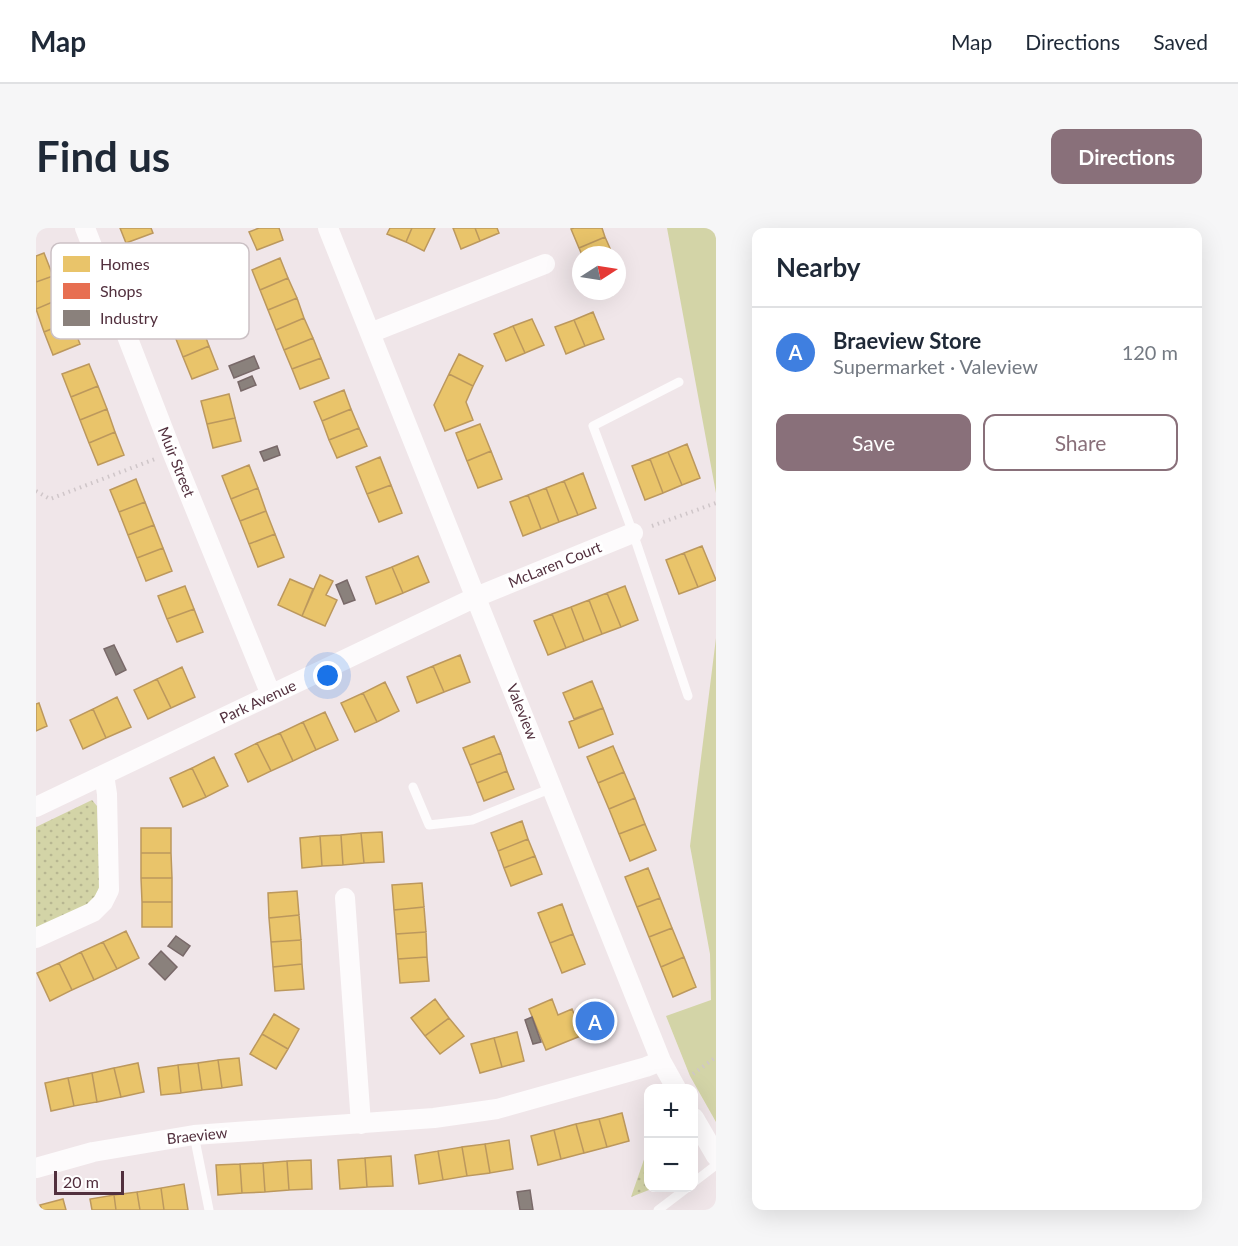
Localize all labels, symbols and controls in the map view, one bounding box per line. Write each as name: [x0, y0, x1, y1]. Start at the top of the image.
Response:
text: Map: [30, 24, 86, 58]
text: Map: [951, 29, 992, 54]
text: Directions: [1025, 29, 1120, 54]
text: Saved: [1153, 29, 1208, 54]
button: Directions: [1051, 129, 1202, 184]
text: Find us: [36, 131, 170, 181]
legend: [51, 243, 249, 339]
north arrow: [572, 246, 626, 300]
text: Nearby: [776, 251, 861, 283]
text: Homes: [100, 254, 150, 273]
text: Shops: [100, 281, 143, 300]
text: Industry: [100, 308, 159, 327]
text: Braeview Store: [833, 327, 981, 354]
text: A: [789, 340, 802, 364]
text: 120 m: [1122, 340, 1178, 364]
text: Supermarket · Valeview: [833, 354, 1038, 378]
button: Save: [776, 414, 971, 471]
button: Share: [983, 414, 1178, 471]
street label: Muir Street: [155, 424, 199, 500]
street label: McLaren Court: [505, 537, 604, 591]
your location: [313, 661, 342, 690]
street label: Park Avenue: [216, 676, 299, 727]
street label: Valeview: [504, 681, 542, 742]
pin: A: [576, 998, 614, 1044]
map controls: [644, 1084, 698, 1192]
button: +: [644, 1084, 698, 1138]
street label: Braeview: [166, 1123, 228, 1147]
button: −: [644, 1138, 698, 1192]
scale bar: [54, 1168, 124, 1196]
text: 20 m: [63, 1172, 99, 1191]

